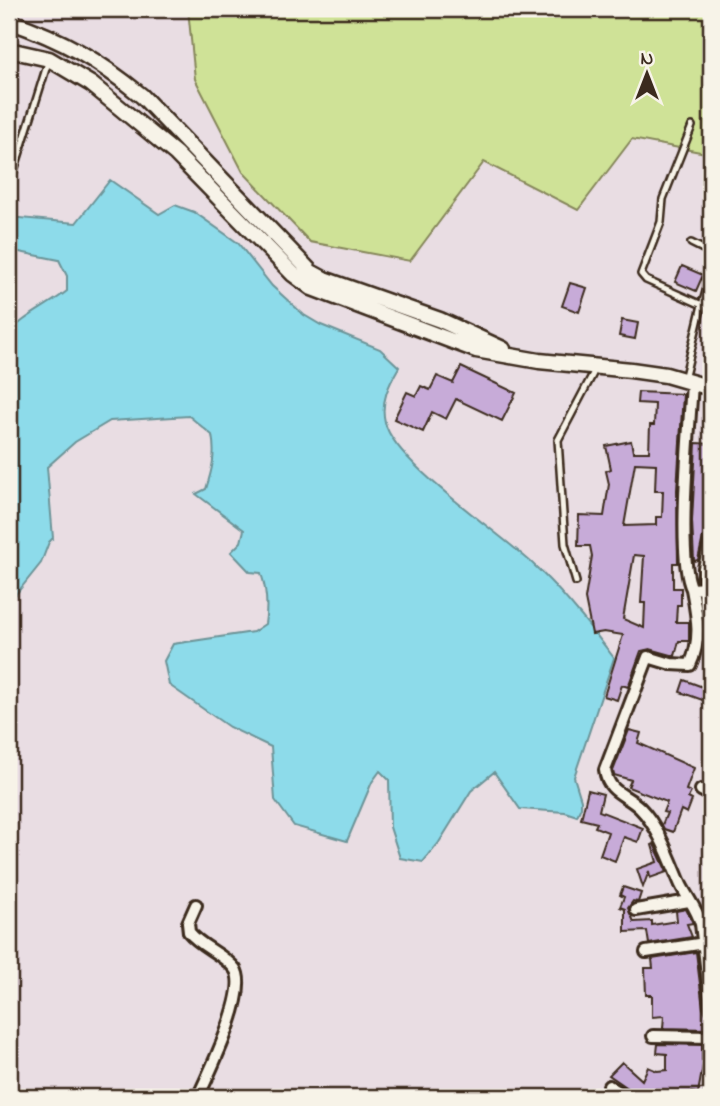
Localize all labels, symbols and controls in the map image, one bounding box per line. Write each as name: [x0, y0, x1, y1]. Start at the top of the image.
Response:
north arrow: [612, 38, 682, 108]
text: N: [641, 46, 654, 73]

